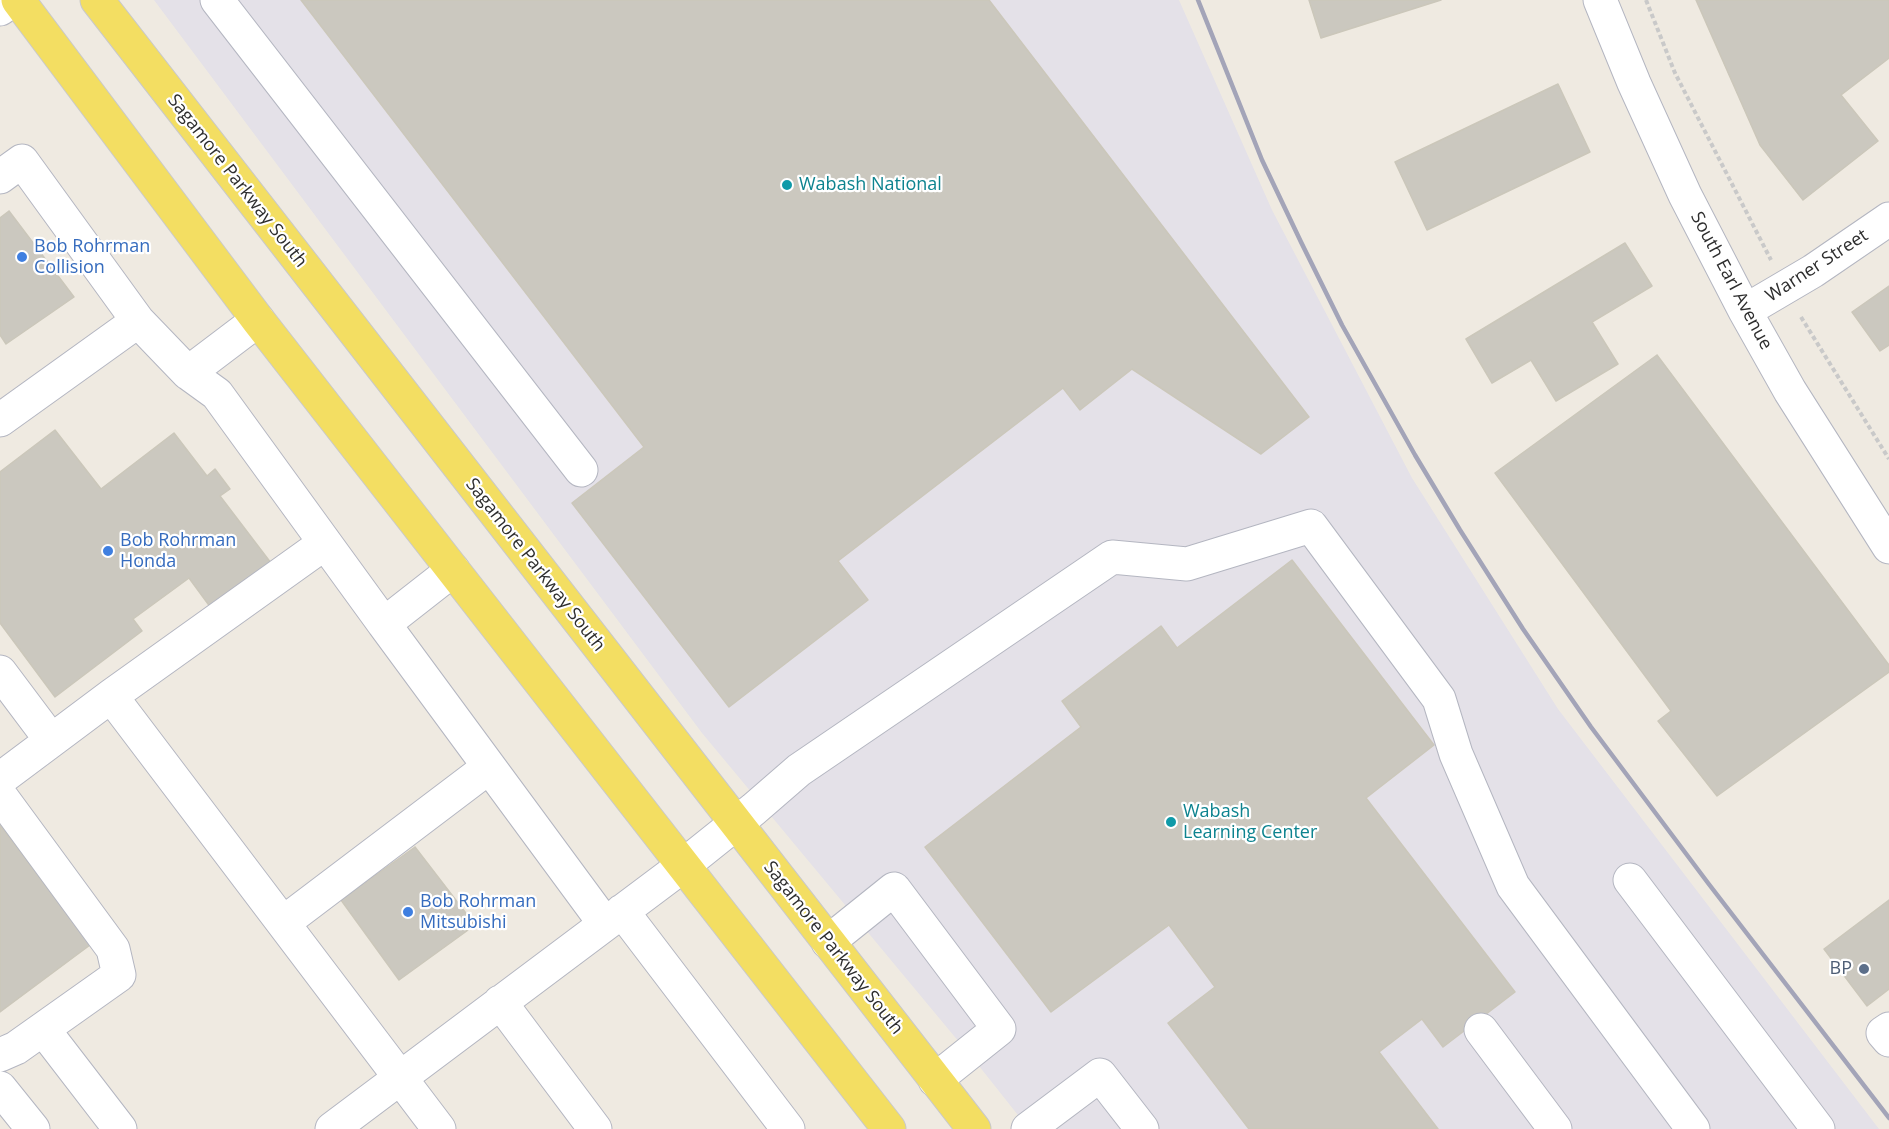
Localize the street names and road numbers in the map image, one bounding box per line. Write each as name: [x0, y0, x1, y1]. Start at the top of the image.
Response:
street label: Sagamore Parkway South: [163, 90, 311, 272]
street label: South Earl Avenue: [1686, 208, 1776, 354]
street label: Warner Street: [1762, 225, 1872, 307]
street label: Sagamore Parkway South: [461, 474, 609, 656]
street label: Sagamore Parkway South: [759, 857, 907, 1039]

